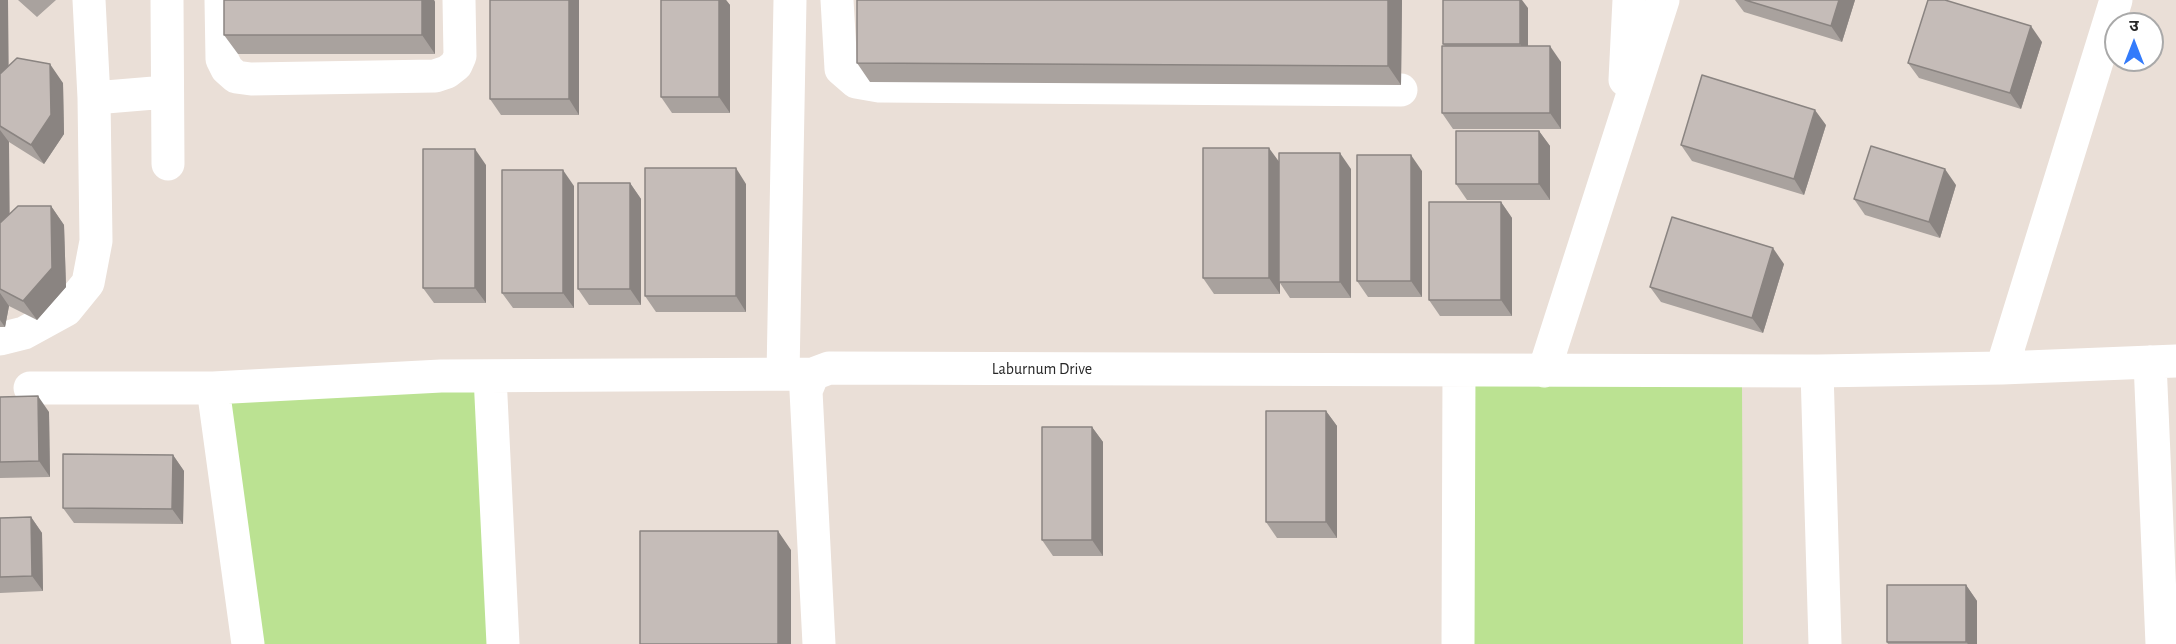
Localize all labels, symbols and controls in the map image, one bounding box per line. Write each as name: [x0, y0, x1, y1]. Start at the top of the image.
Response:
north arrow: [2104, 12, 2164, 72]
text: उ: [2129, 18, 2139, 34]
street label: Laburnum Drive: [992, 359, 1092, 379]

